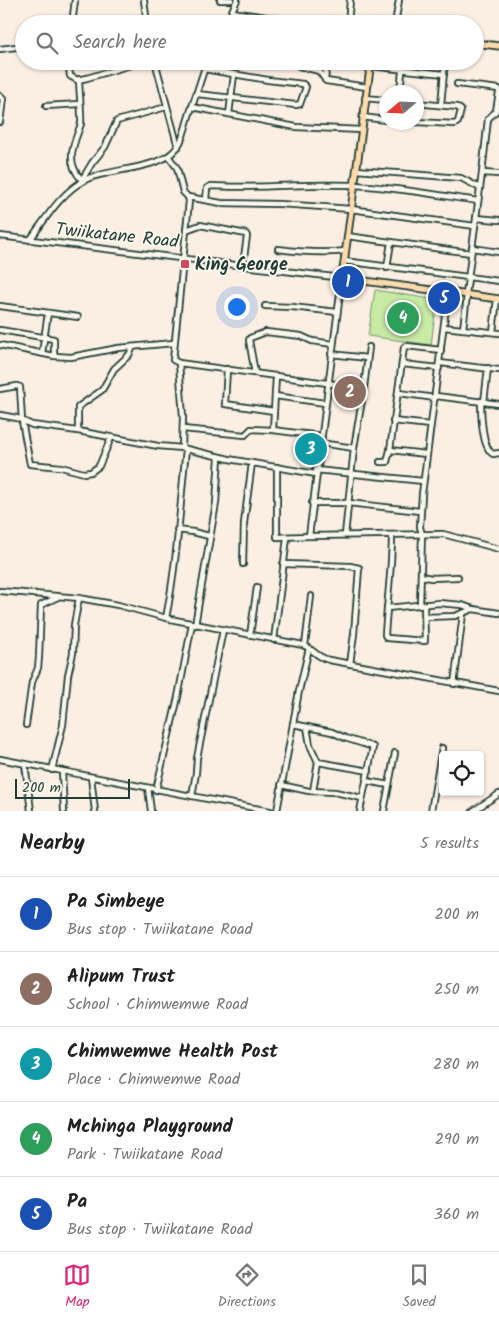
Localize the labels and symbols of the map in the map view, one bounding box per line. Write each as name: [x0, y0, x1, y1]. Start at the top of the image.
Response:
north arrow: [379, 85, 424, 130]
street label: Twiikatane Road: [54, 216, 181, 257]
place label: King George: [195, 251, 288, 280]
marker: King George: [179, 258, 191, 270]
pin: 1: [332, 263, 364, 301]
pin: 5: [428, 279, 460, 317]
your location: [224, 294, 250, 320]
pin: 4: [387, 299, 419, 337]
pin: 2: [334, 373, 366, 411]
pin: 3: [295, 430, 327, 468]
scale bar: [15, 776, 130, 799]

